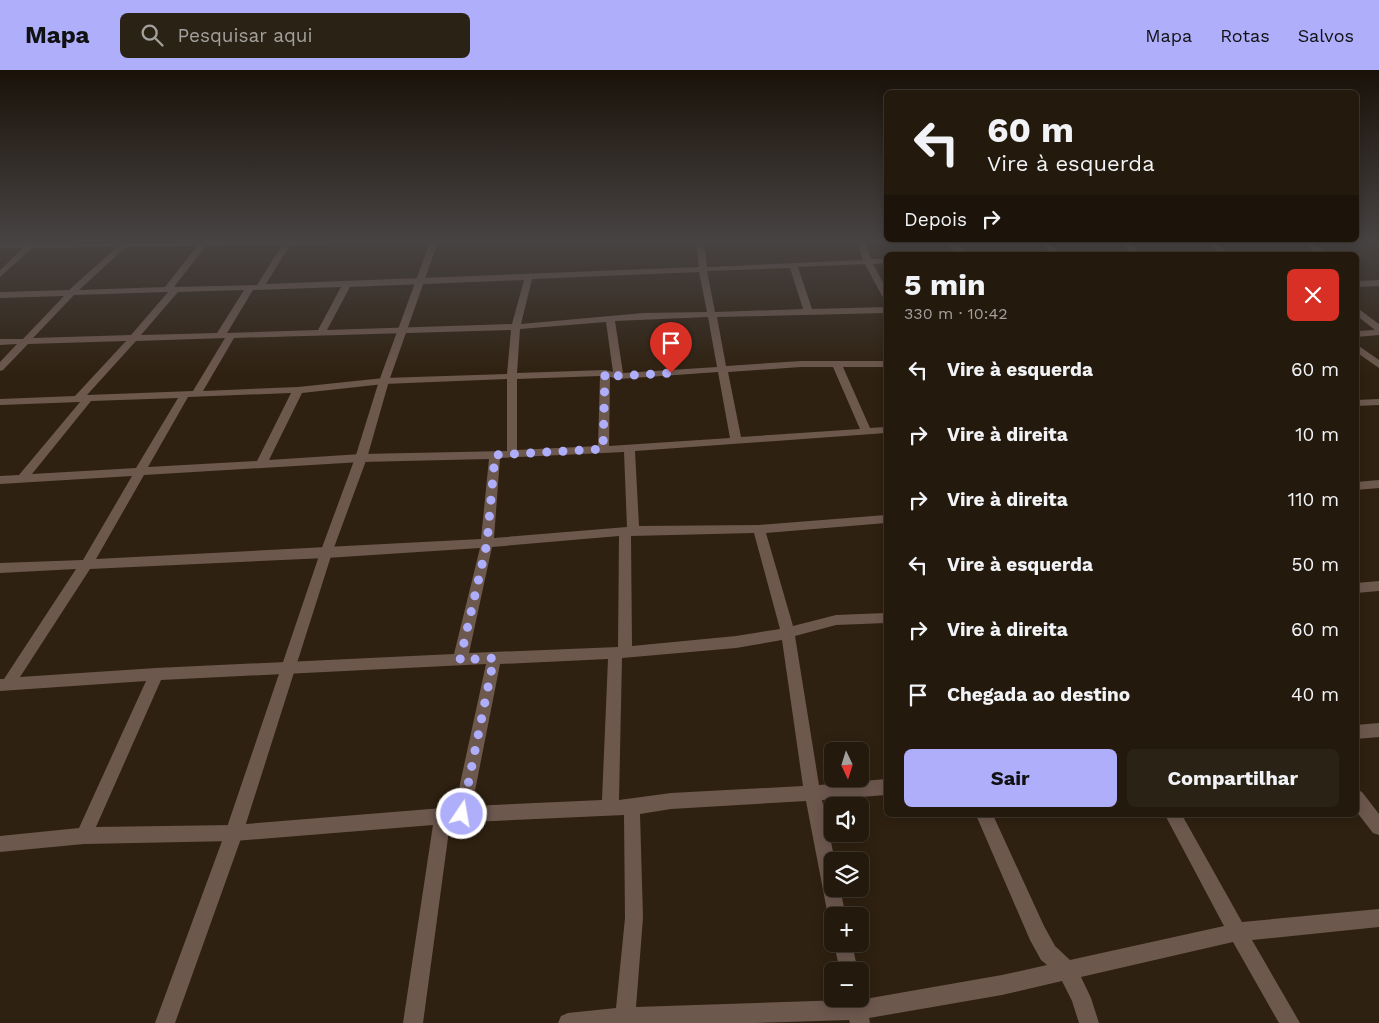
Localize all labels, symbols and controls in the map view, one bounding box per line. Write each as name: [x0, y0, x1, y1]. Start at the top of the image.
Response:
search box: [120, 13, 470, 58]
text: Mapa: [25, 21, 90, 49]
icon: search: [138, 21, 166, 49]
text: Pesquisar aqui: [178, 24, 313, 47]
text: Mapa: [1145, 25, 1192, 46]
text: Rotas: [1220, 25, 1270, 46]
text: Salvos: [1298, 25, 1354, 46]
text: 60 m: [987, 109, 1074, 151]
icon: left: [904, 110, 969, 175]
text: Vire à esquerda: [987, 151, 1155, 176]
icon: right: [977, 205, 1005, 233]
text: Depois: [904, 208, 967, 231]
text: 5 min: [904, 267, 986, 302]
button: close: [1287, 269, 1339, 321]
text: 330 m · 10:42: [904, 304, 1008, 323]
pin: [650, 322, 692, 373]
icon: arrive: [657, 329, 685, 357]
icon: left: [904, 356, 932, 384]
text: Vire à esquerda: [947, 358, 1093, 381]
text: 60 m: [1291, 358, 1339, 381]
icon: right: [904, 421, 932, 449]
text: Vire à direita: [947, 423, 1068, 446]
text: 10 m: [1295, 423, 1339, 446]
icon: right: [904, 486, 932, 514]
text: Vire à direita: [947, 488, 1068, 511]
text: 110 m: [1288, 488, 1339, 511]
icon: left: [904, 551, 932, 579]
text: Vire à esquerda: [947, 553, 1093, 576]
text: 50 m: [1292, 553, 1339, 576]
icon: right: [904, 616, 932, 644]
text: Vire à direita: [947, 618, 1068, 641]
text: 60 m: [1291, 618, 1339, 641]
icon: arrive: [904, 681, 932, 709]
text: Chegada ao destino: [947, 683, 1130, 706]
text: 40 m: [1291, 683, 1339, 706]
north arrow: [824, 742, 869, 788]
map controls: [824, 742, 869, 1007]
button: Sair: [904, 749, 1117, 807]
button: Compartilhar: [1127, 749, 1339, 807]
position arrow: [435, 787, 487, 839]
button: sound: [824, 797, 869, 842]
button: layers: [824, 852, 869, 897]
button: +: [824, 907, 869, 952]
button: −: [824, 962, 869, 1007]

